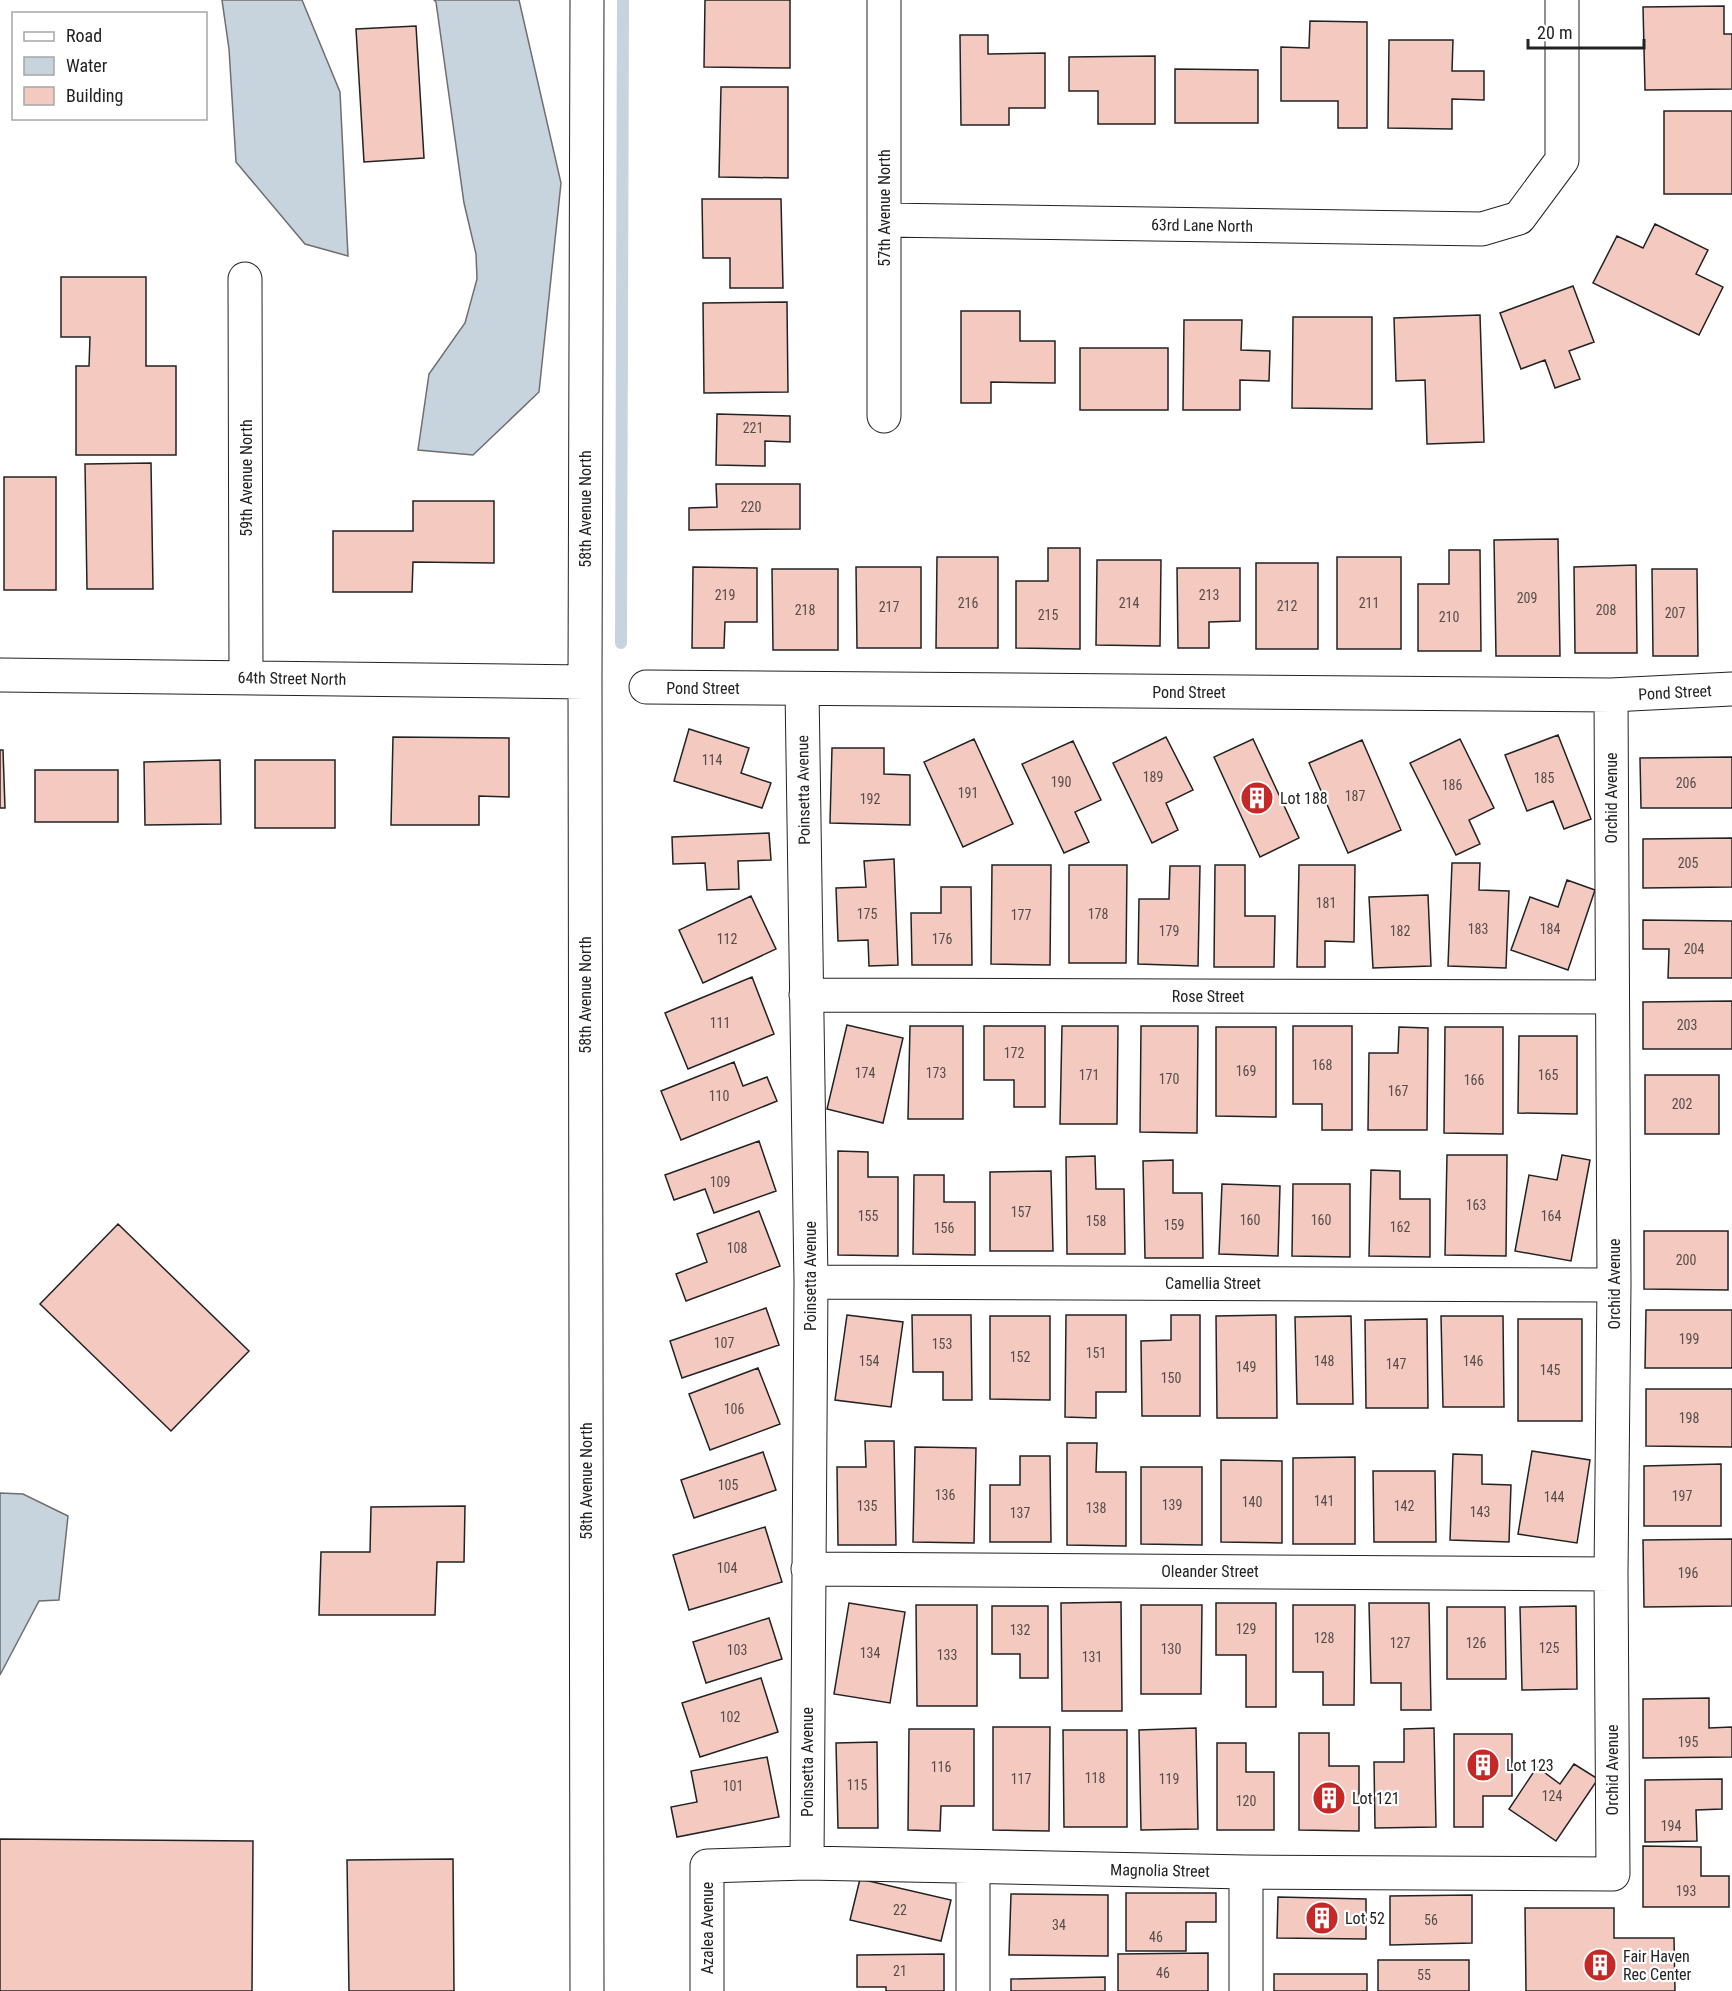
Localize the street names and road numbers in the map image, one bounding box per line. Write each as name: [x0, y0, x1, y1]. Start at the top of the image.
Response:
street label: 57th Avenue North: [875, 149, 894, 267]
street label: 63rd Lane North: [1151, 215, 1253, 236]
street label: 59th Avenue North: [237, 419, 256, 537]
street label: 58th Avenue North: [576, 450, 595, 568]
street label: 64th Street North: [237, 668, 347, 689]
street label: Pond Street: [666, 679, 740, 698]
street label: Pond Street: [1638, 681, 1713, 704]
street label: Pond Street: [1152, 683, 1226, 702]
street label: Poinsetta Avenue: [793, 735, 814, 845]
street label: Orchid Avenue: [1602, 753, 1621, 843]
street label: 58th Avenue North: [576, 936, 595, 1054]
street label: Rose Street: [1172, 987, 1245, 1006]
street label: Poinsetta Avenue: [801, 1221, 820, 1331]
street label: Orchid Avenue: [1605, 1239, 1624, 1329]
street label: Camellia Street: [1165, 1274, 1261, 1293]
street label: 58th Avenue North: [577, 1422, 596, 1540]
street label: Oleander Street: [1161, 1562, 1259, 1581]
street label: Poinsetta Avenue: [798, 1707, 817, 1817]
street label: Orchid Avenue: [1603, 1725, 1622, 1815]
street label: Magnolia Street: [1110, 1860, 1210, 1881]
street label: Azalea Avenue: [698, 1882, 717, 1974]

